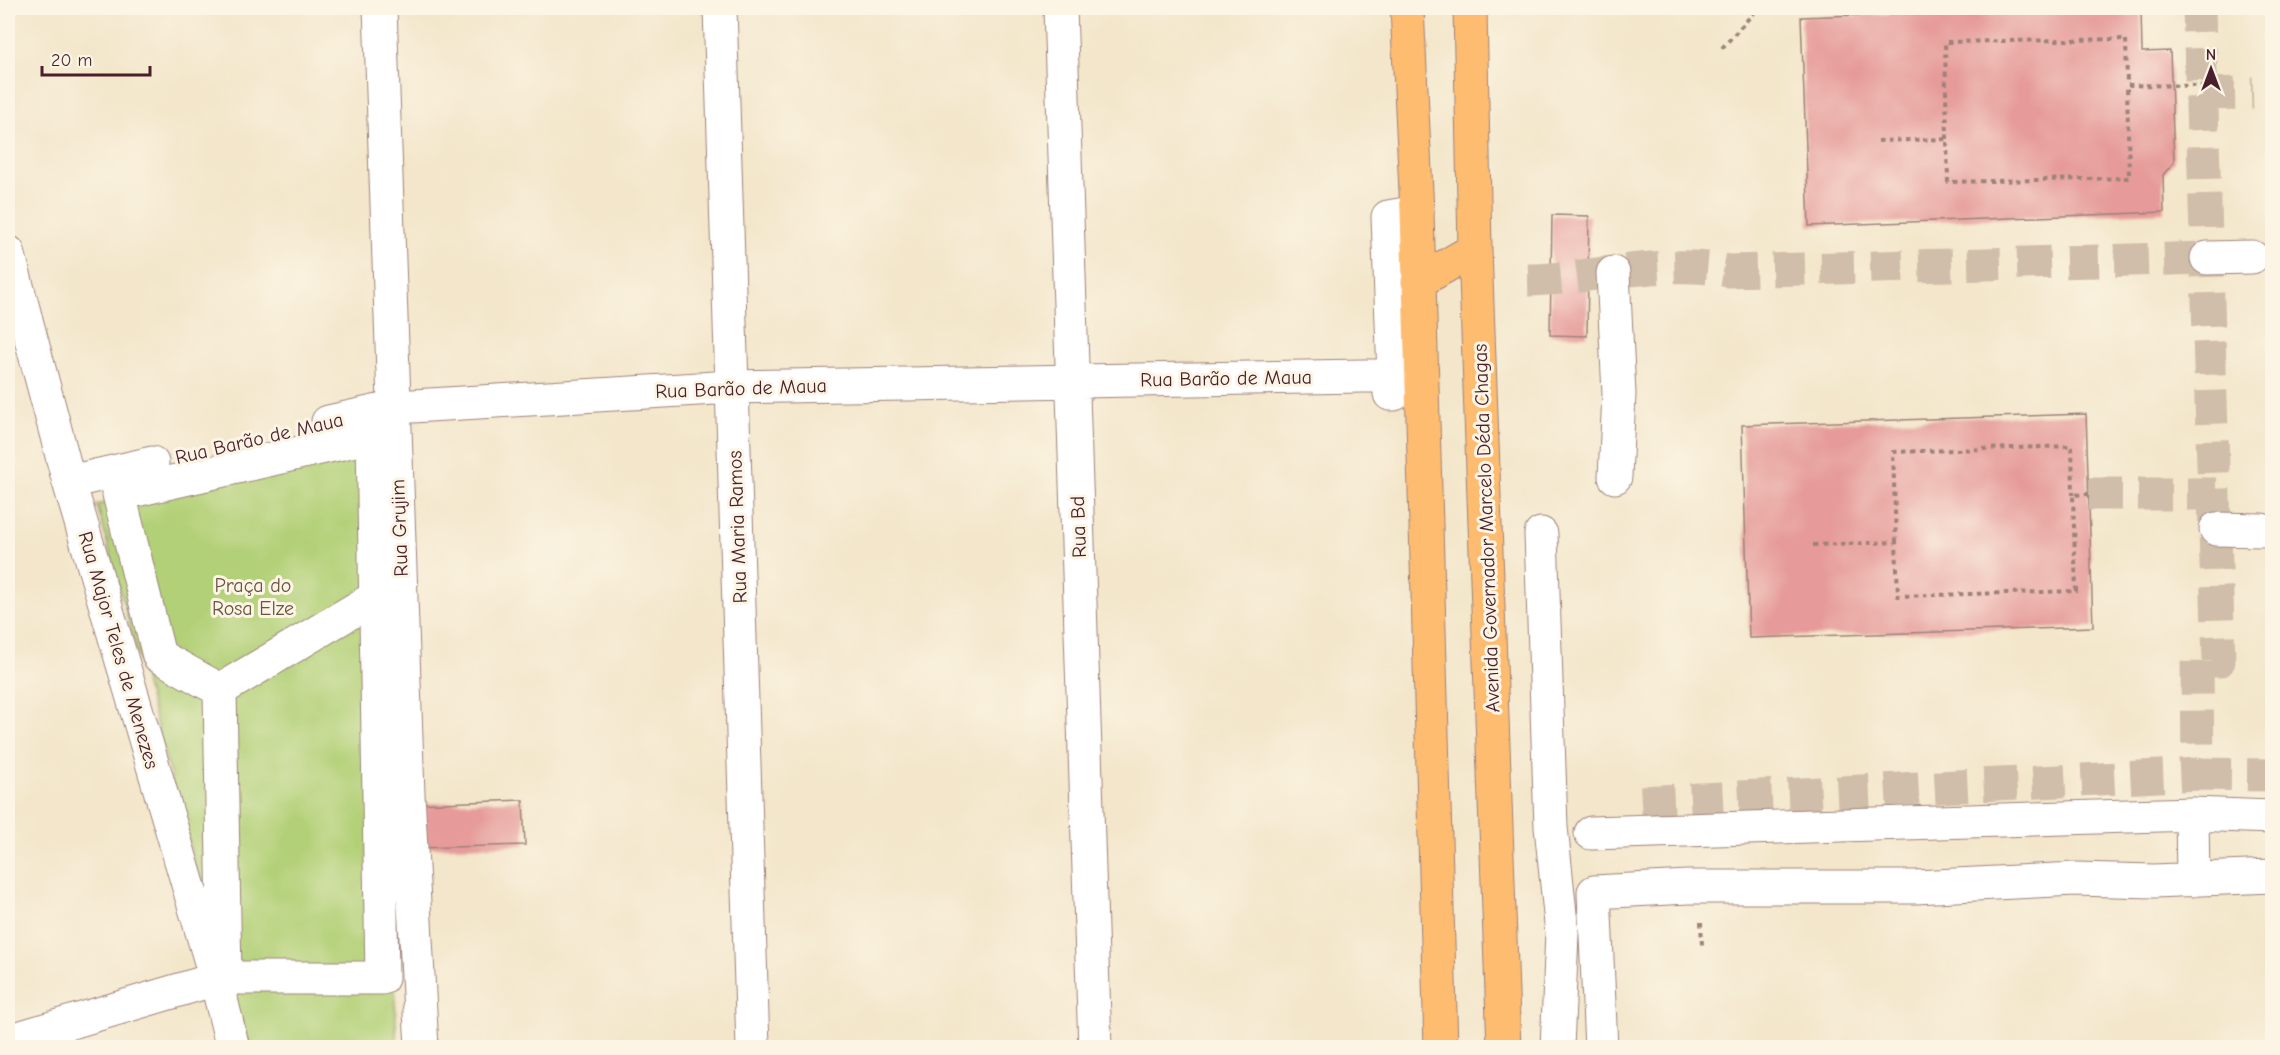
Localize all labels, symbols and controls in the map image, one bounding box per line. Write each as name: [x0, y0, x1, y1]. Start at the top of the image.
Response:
scale bar: [42, 39, 150, 77]
north arrow: [2181, 39, 2241, 99]
text: N: [2206, 46, 2216, 64]
text: 20 m: [51, 50, 92, 71]
street label: Avenida Governador Marcelo Déda Chagas: [1469, 343, 1504, 713]
street label: Rua Barão de Maua: [1140, 366, 1312, 391]
street label: Rua Barão de Maua: [655, 374, 827, 403]
street label: Rua Barão de Maua: [173, 408, 345, 469]
street label: Rua Maria Ramos: [723, 450, 752, 604]
street label: Rua Grujim: [386, 479, 413, 577]
street label: Rua Bd: [1066, 496, 1091, 558]
street label: Rua Major Teles de Menezes: [74, 529, 163, 772]
park label: Praça do Rosa Elze: [212, 574, 294, 620]

